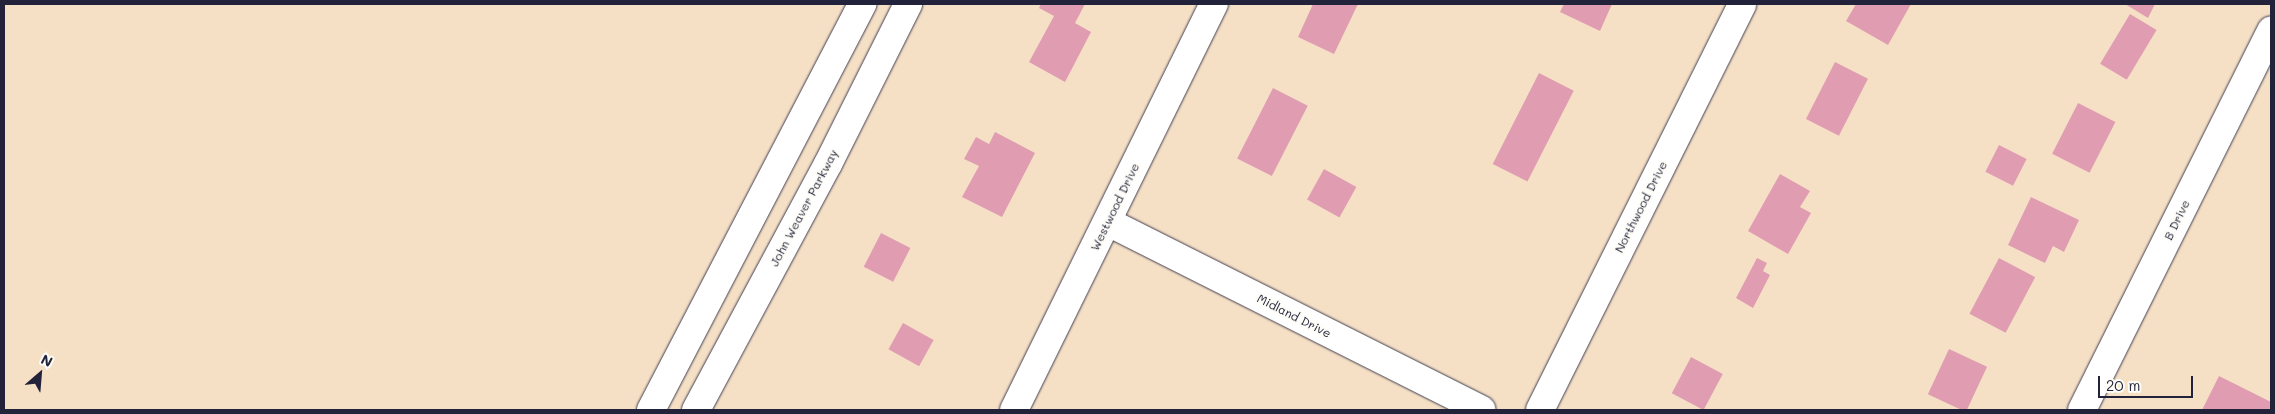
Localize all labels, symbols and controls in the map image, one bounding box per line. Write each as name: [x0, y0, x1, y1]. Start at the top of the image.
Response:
street label: John Weaver Parkway: [767, 147, 841, 269]
street label: Northwood Drive: [1612, 159, 1670, 255]
street label: Westwood Drive: [1088, 161, 1142, 253]
street label: B Drive: [2161, 198, 2193, 242]
street label: Midland Drive: [1255, 291, 1333, 341]
north arrow: [15, 349, 65, 399]
text: N: [38, 349, 56, 371]
scale bar: [2100, 366, 2195, 398]
text: 20 m: [2106, 375, 2140, 395]

